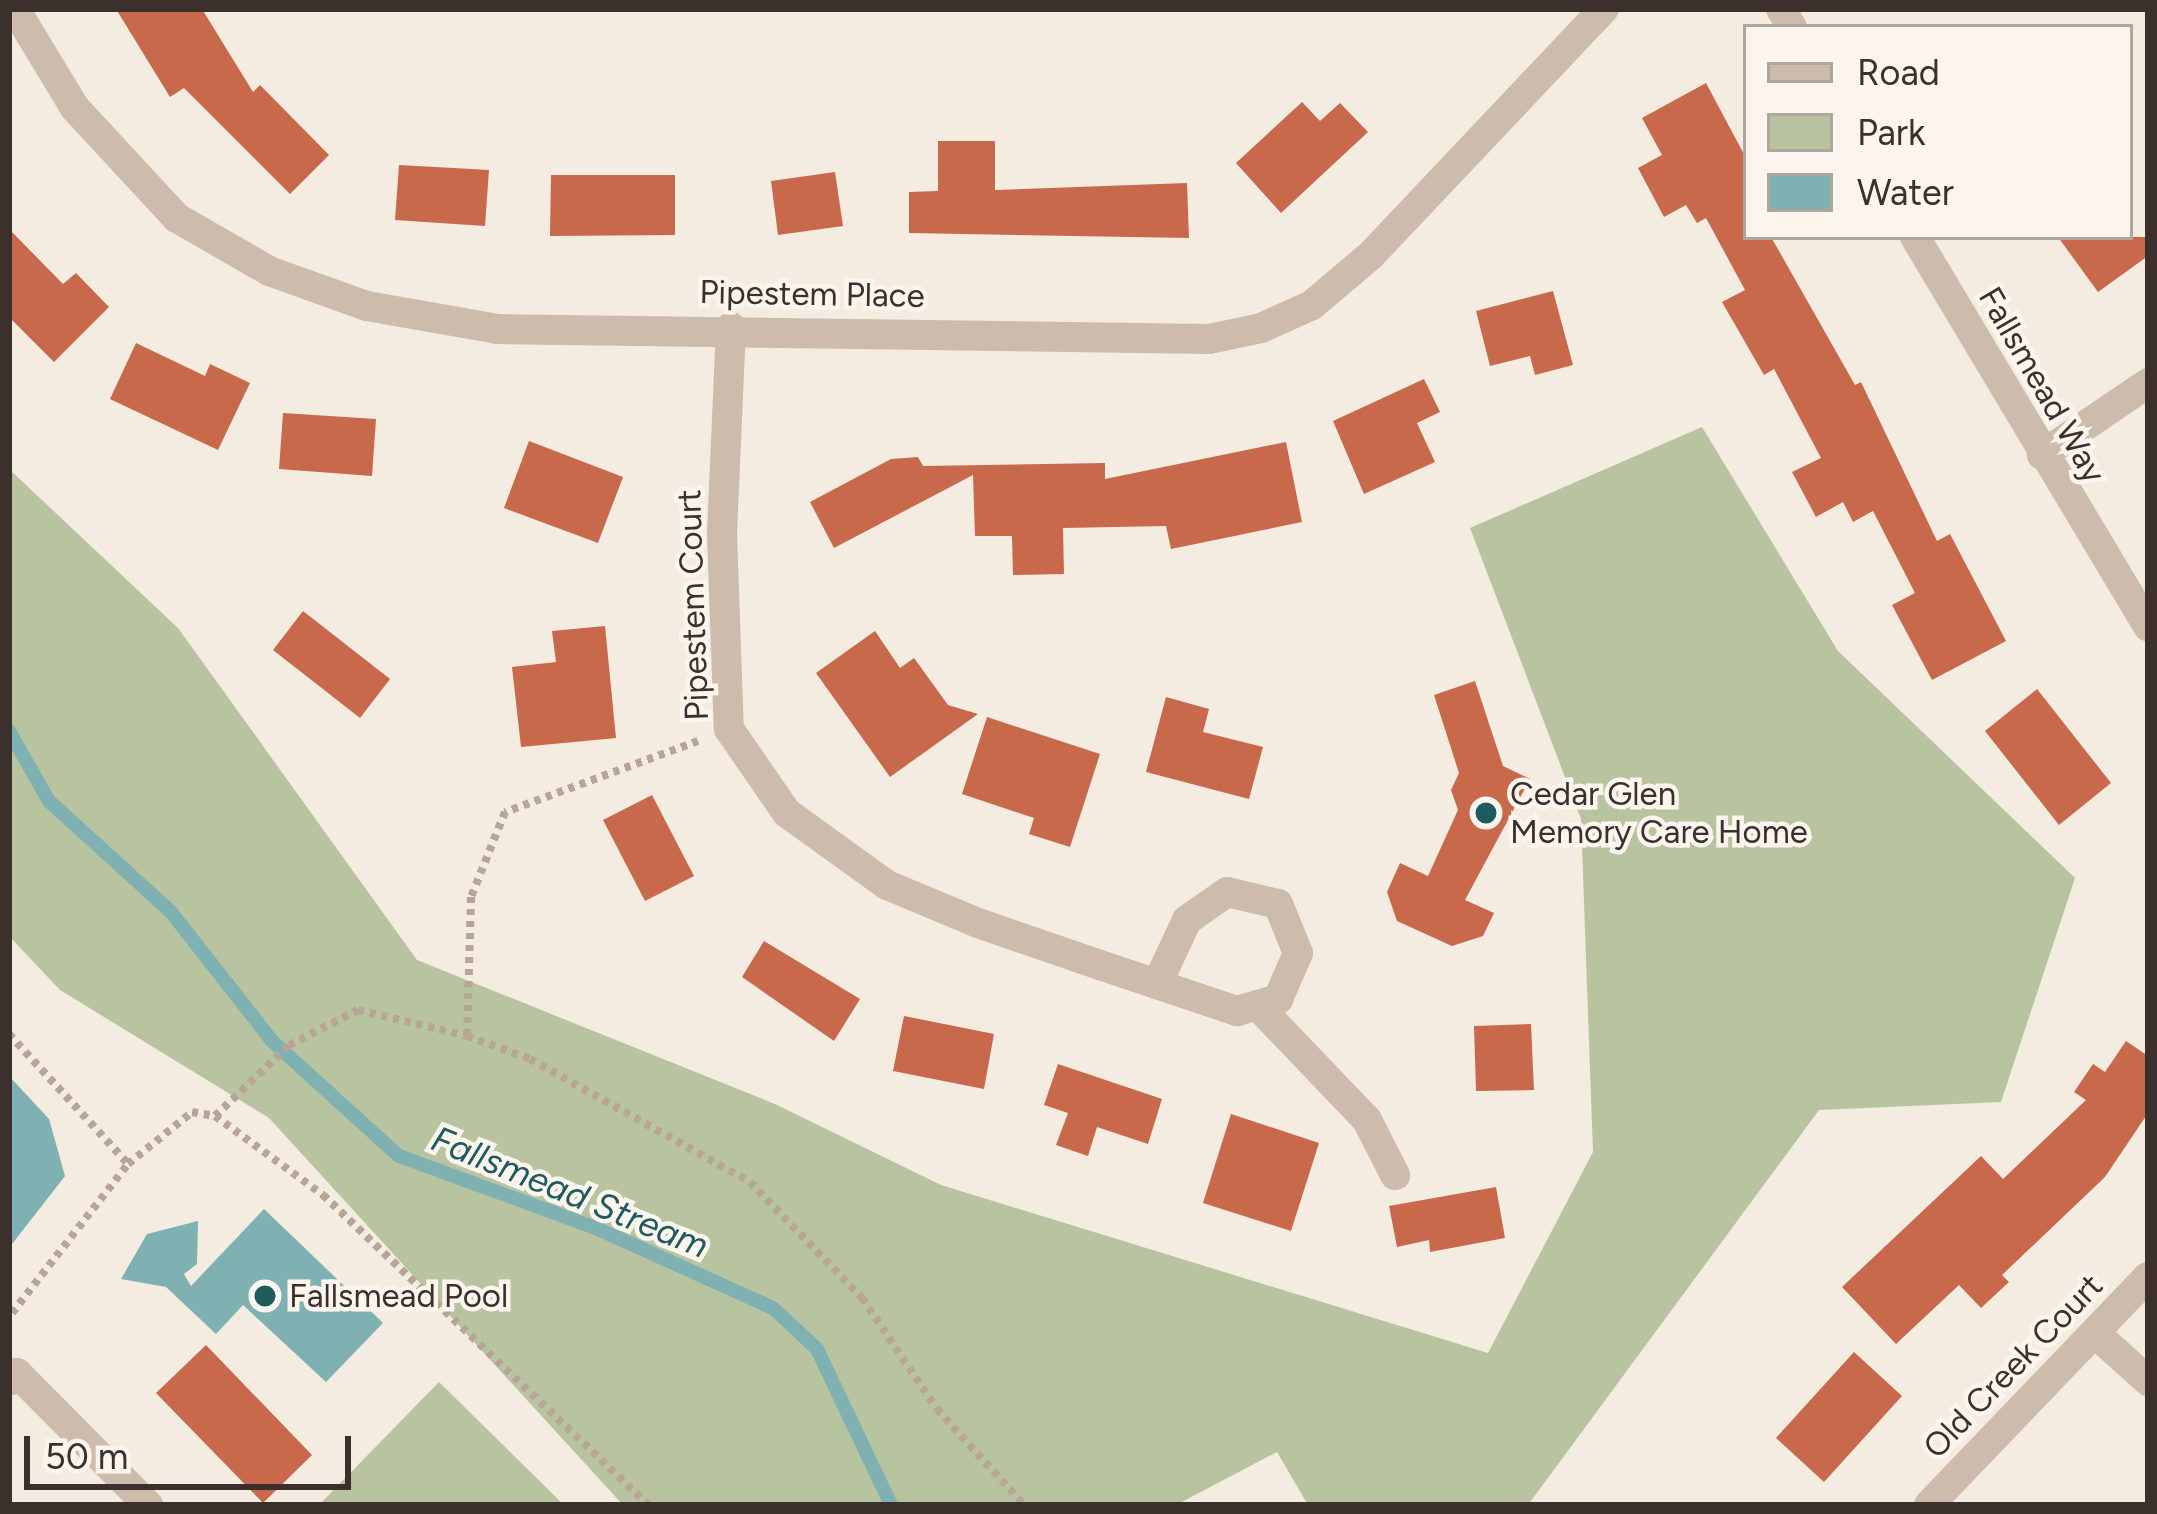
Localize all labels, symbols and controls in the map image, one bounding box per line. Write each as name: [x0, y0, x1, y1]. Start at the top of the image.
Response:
legend: [1743, 24, 2133, 240]
text: Road: [1857, 51, 1940, 94]
text: Park: [1857, 111, 1925, 154]
text: Water: [1857, 171, 1954, 214]
street label: Pipestem Place: [699, 272, 925, 316]
street label: Fallsmead Way: [1970, 280, 2114, 490]
street label: Pipestem Court: [669, 489, 717, 721]
place label: Cedar Glen Memory Care Home: [1510, 774, 1808, 852]
marker: Cedar Glen Memory Care Home: [1473, 800, 1499, 826]
water label: Fallsmead Stream: [425, 1117, 715, 1267]
street label: Old Creek Court: [1915, 1266, 2111, 1466]
place label: Fallsmead Pool: [289, 1276, 508, 1316]
marker: Fallsmead Pool: [252, 1283, 278, 1309]
scale bar: [30, 1412, 357, 1486]
text: 50 m: [45, 1435, 128, 1478]

